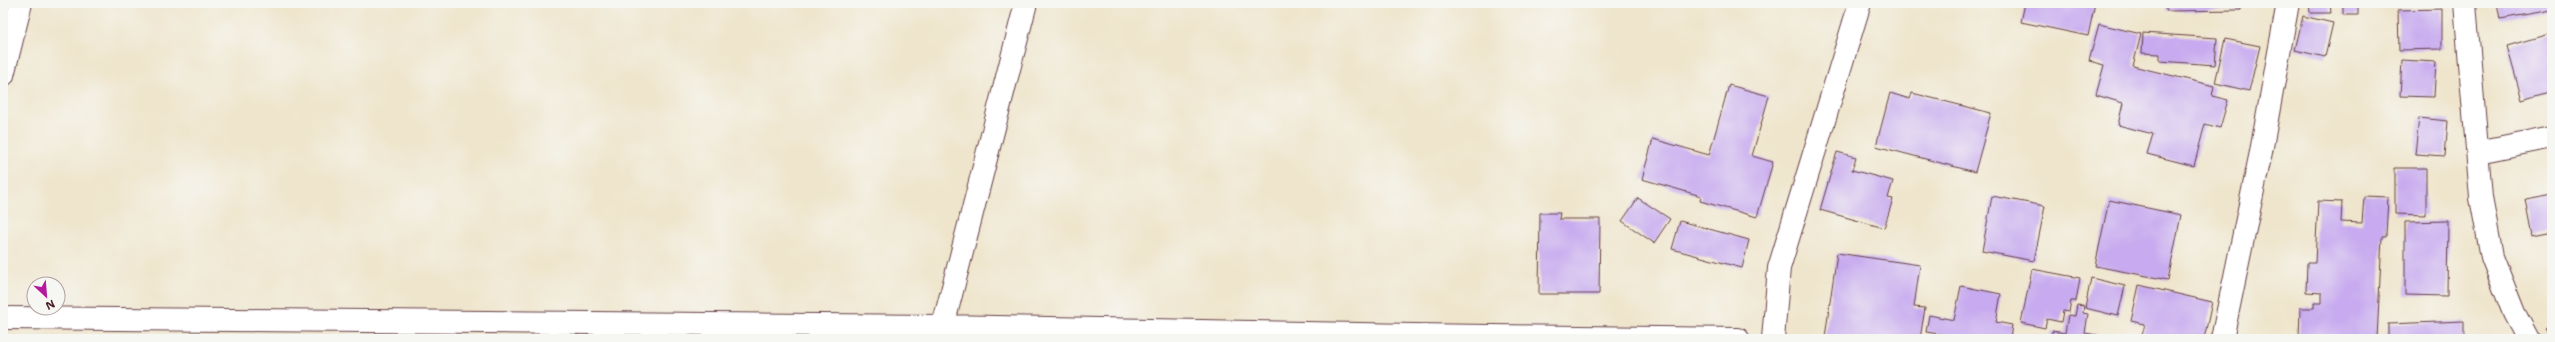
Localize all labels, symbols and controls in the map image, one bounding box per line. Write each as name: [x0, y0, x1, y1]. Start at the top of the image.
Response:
north arrow: [26, 276, 66, 316]
text: N: [43, 296, 57, 313]

